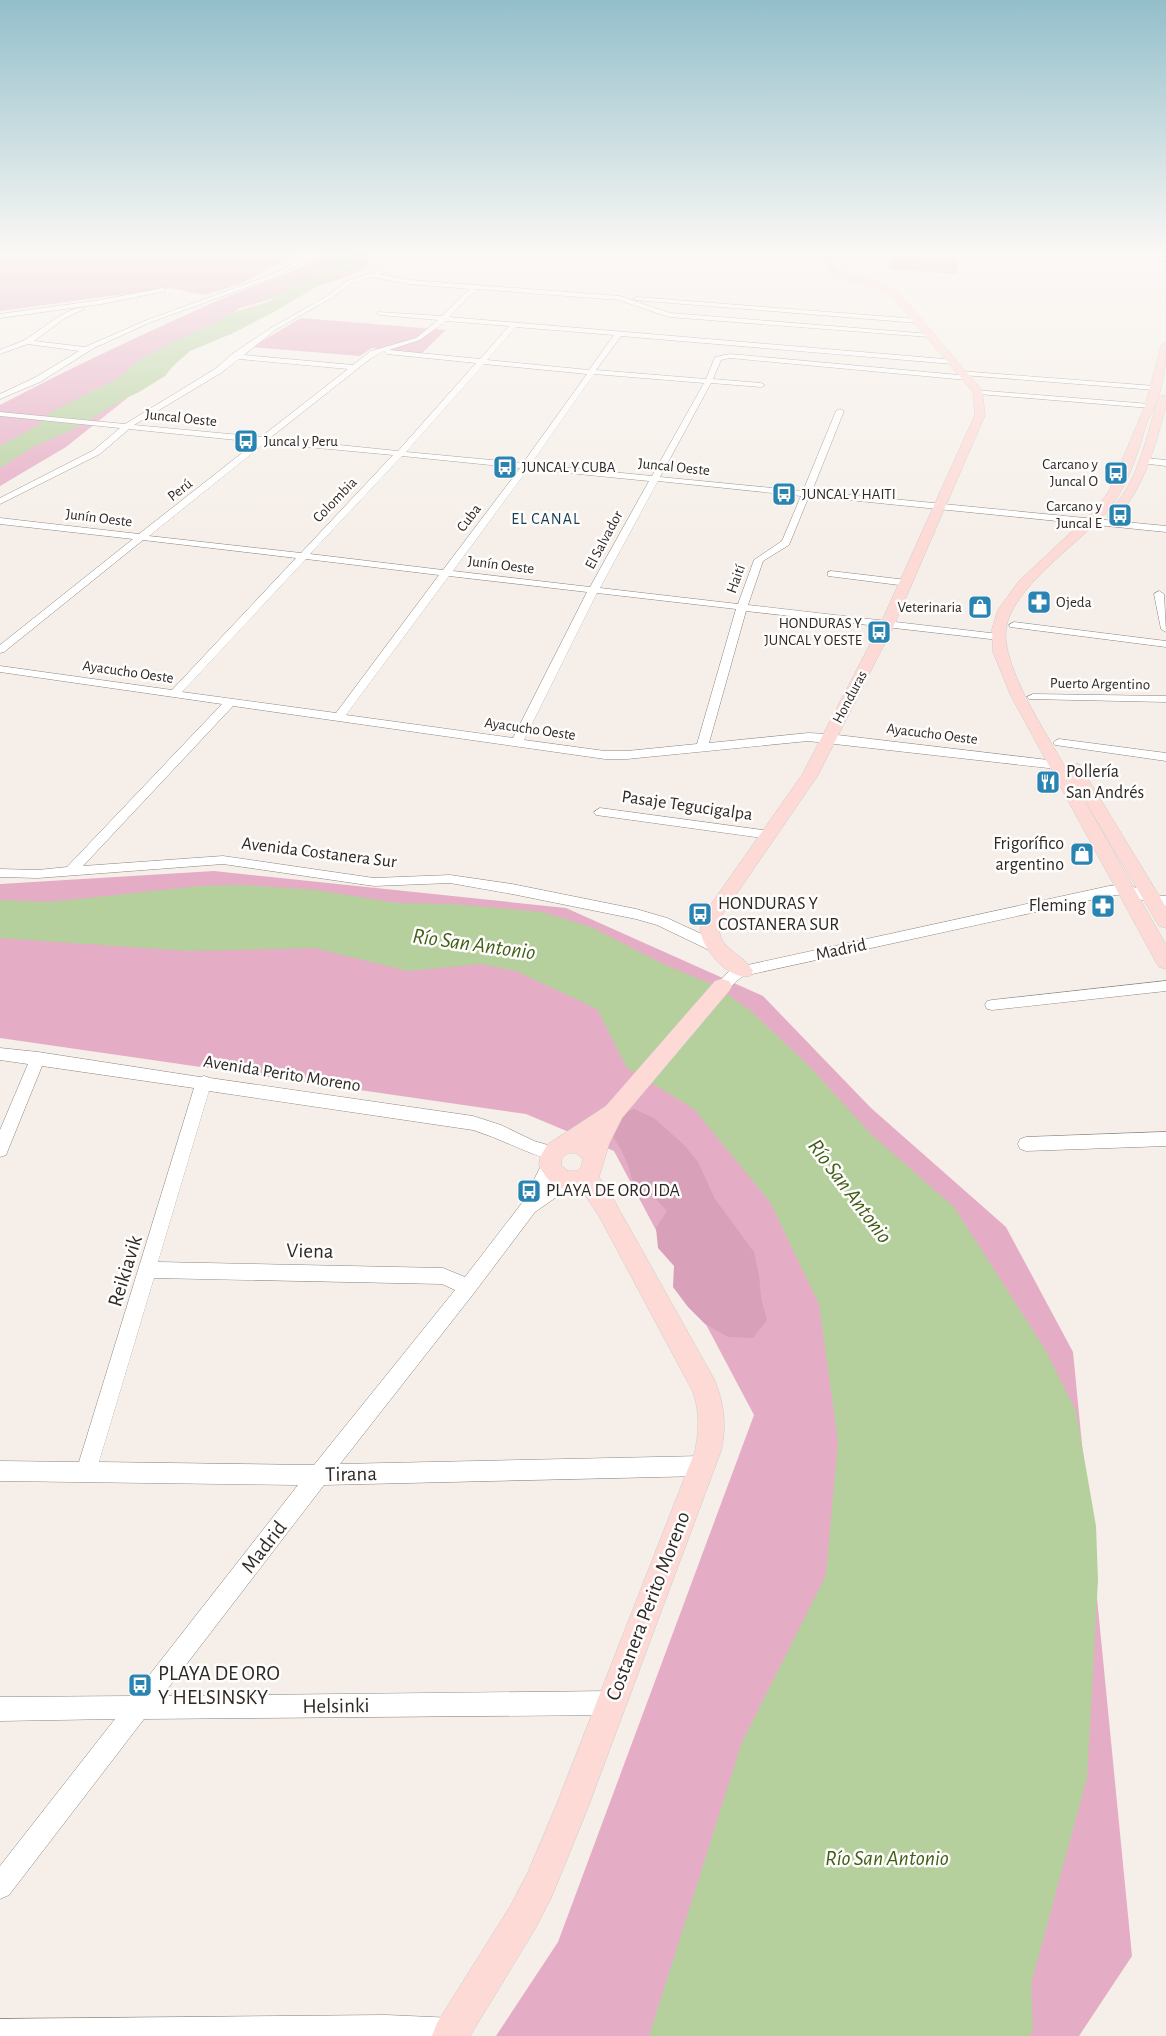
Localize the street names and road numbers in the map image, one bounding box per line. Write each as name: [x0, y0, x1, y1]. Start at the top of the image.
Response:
street label: Juncal Oeste: [144, 407, 218, 429]
street label: Juncal Oeste: [637, 456, 711, 478]
street label: Colombia: [310, 475, 360, 525]
street label: Perú: [165, 476, 195, 504]
street label: Cuba: [454, 501, 484, 534]
street label: Junín Oeste: [65, 506, 133, 530]
street label: El Salvador: [582, 508, 626, 572]
street label: Junín Oeste: [467, 553, 535, 577]
street label: Haití: [724, 562, 748, 595]
street label: Ayacucho Oeste: [82, 658, 175, 686]
street label: Honduras: [830, 668, 870, 726]
street label: Puerto Argentino: [1050, 676, 1150, 692]
street label: Ayacucho Oeste: [484, 715, 577, 743]
street label: Ayacucho Oeste: [886, 721, 979, 747]
street label: Pasaje Tegucigalpa: [620, 788, 754, 824]
street label: Avenida Costanera Sur: [240, 835, 398, 871]
street label: Madrid: [814, 936, 868, 964]
street label: Avenida Perito Moreno: [202, 1053, 362, 1095]
street label: Reikiavik: [104, 1232, 146, 1309]
street label: Viena: [286, 1240, 334, 1262]
street label: Tirana: [325, 1463, 377, 1485]
street label: Costanera Perito Moreno: [602, 1509, 694, 1703]
street label: Madrid: [237, 1517, 291, 1577]
street label: Helsinki: [302, 1695, 370, 1717]

